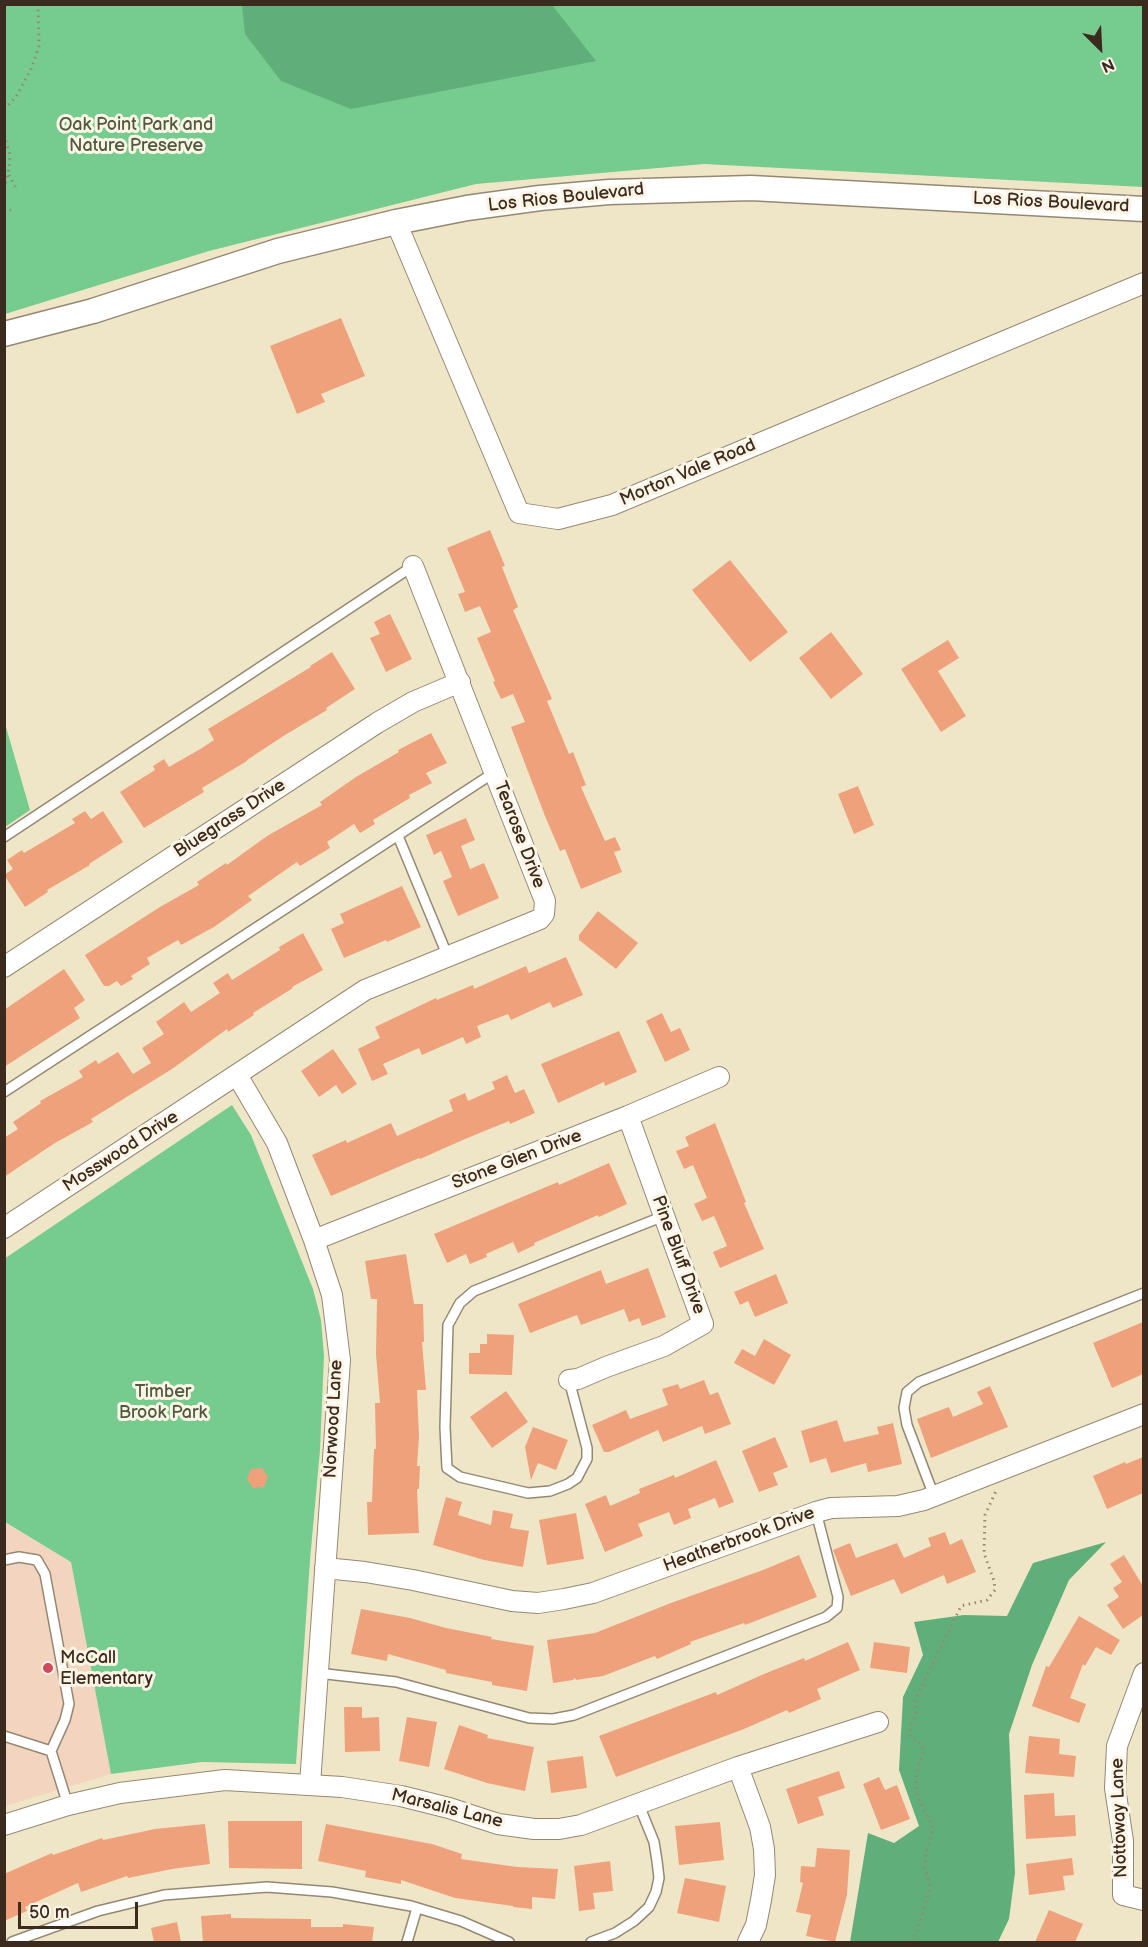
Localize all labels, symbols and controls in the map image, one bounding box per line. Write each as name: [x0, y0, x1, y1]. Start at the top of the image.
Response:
north arrow: [1070, 18, 1130, 78]
text: N: [1098, 54, 1117, 76]
park label: Oak Point Park and Nature Preserve: [59, 114, 213, 156]
street label: Los Rios Boulevard: [487, 179, 645, 217]
street label: Los Rios Boulevard: [972, 188, 1130, 218]
street label: Morton Vale Road: [617, 435, 759, 511]
street label: Bluegrass Drive: [170, 775, 290, 863]
street label: Tearose Drive: [489, 778, 549, 892]
street label: Mosswood Drive: [59, 1107, 183, 1197]
street label: Stone Glen Drive: [449, 1125, 585, 1195]
street label: Pine Bluff Drive: [647, 1193, 709, 1317]
street label: Norwood Lane: [320, 1359, 348, 1479]
park label: Timber Brook Park: [119, 1381, 207, 1424]
street label: Heatherbrook Drive: [660, 1503, 818, 1577]
place label: McCall Elementary: [60, 1647, 153, 1690]
marker: McCall Elementary: [41, 1661, 55, 1675]
street label: Nottoway Lane: [1107, 1758, 1133, 1878]
street label: Marsalis Lane: [389, 1785, 505, 1833]
scale bar: [21, 1890, 141, 1928]
text: 50 m: [29, 1902, 70, 1923]

